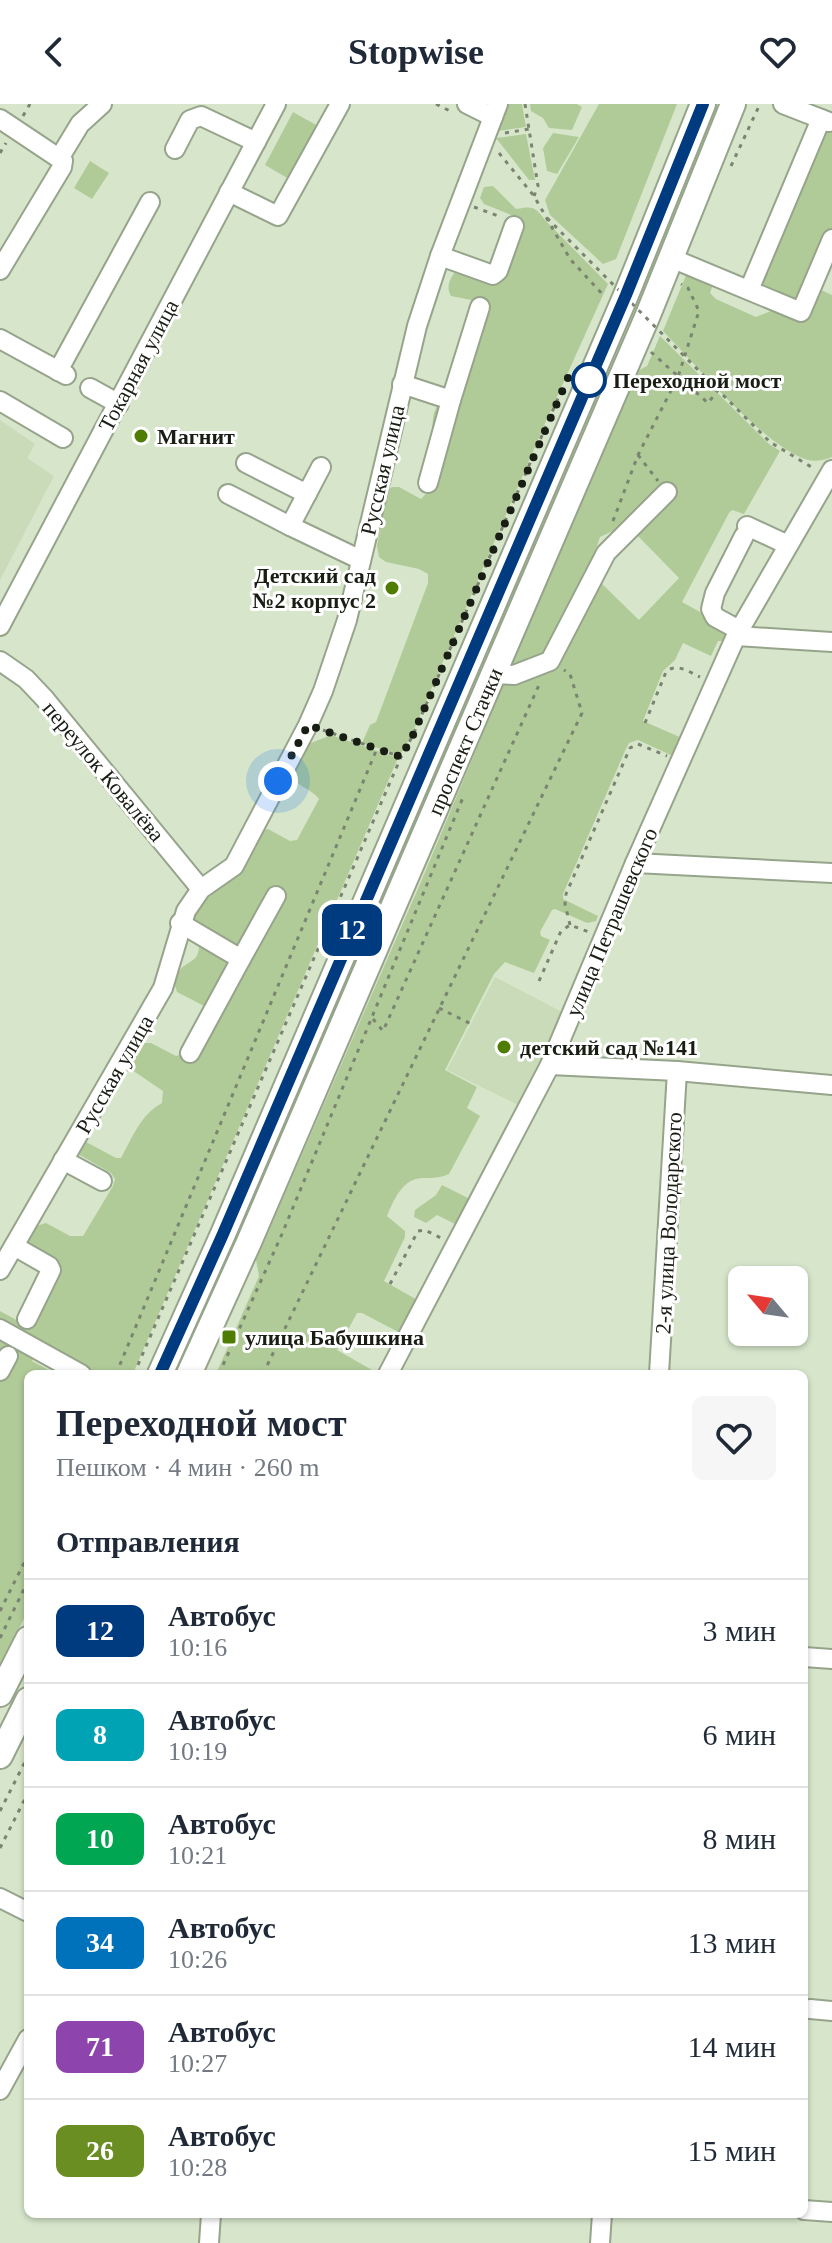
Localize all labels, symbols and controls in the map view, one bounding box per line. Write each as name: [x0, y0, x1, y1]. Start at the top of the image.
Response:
icon: back: [32, 30, 76, 74]
icon: heart: [756, 30, 800, 74]
text: Stopwise: [348, 32, 484, 72]
street label: Токарная улица: [93, 295, 184, 435]
marker: Переходной мост: [572, 363, 606, 397]
place label: Переходной мост: [613, 368, 781, 393]
street label: Русская улица: [355, 402, 410, 538]
place label: Магнит: [157, 424, 235, 449]
marker: Магнит: [132, 427, 150, 445]
place label: Детский сад №2 корпус 2: [253, 563, 376, 613]
marker: Детский сад №2 корпус 2: [383, 579, 401, 597]
street label: проспект Стачки: [422, 664, 508, 819]
street label: переулок Ковалёва: [38, 696, 170, 847]
your location: [258, 761, 298, 801]
street label: улица Петрашевского: [560, 824, 663, 1020]
line badge: 12: [316, 904, 388, 956]
text: 12: [338, 914, 366, 945]
street label: Русская улица: [70, 1010, 159, 1138]
place label: детский сад №141: [520, 1035, 698, 1060]
marker: детский сад №141: [495, 1038, 513, 1056]
street label: 2-я улица Володарского: [650, 1111, 687, 1335]
north arrow: [728, 1266, 808, 1346]
map controls: [728, 1266, 808, 1346]
place label: улица Бабушкина: [245, 1325, 424, 1350]
marker: улица Бабушкина: [220, 1328, 238, 1346]
button: heart: [692, 1396, 776, 1480]
text: Переходной мост: [56, 1402, 347, 1444]
text: Пешком · 4 мин · 260 m: [56, 1453, 319, 1482]
text: Отправления: [56, 1525, 240, 1558]
text: Автобус: [168, 1599, 276, 1632]
text: 3 мин: [702, 1614, 776, 1647]
text: 12: [86, 1615, 114, 1646]
text: 10:16: [168, 1633, 227, 1662]
text: Автобус: [168, 1703, 276, 1736]
text: 6 мин: [702, 1718, 776, 1751]
text: 8: [93, 1719, 107, 1750]
text: 10:19: [168, 1737, 227, 1766]
text: Автобус: [168, 1807, 276, 1840]
text: 8 мин: [702, 1822, 776, 1855]
text: 10: [86, 1823, 114, 1854]
text: 10:21: [168, 1841, 227, 1870]
text: Автобус: [168, 1911, 276, 1944]
text: 13 мин: [687, 1926, 776, 1959]
text: 34: [86, 1927, 114, 1958]
text: 10:26: [168, 1945, 227, 1974]
text: Автобус: [168, 2015, 276, 2048]
text: 14 мин: [687, 2030, 776, 2063]
text: 71: [86, 2031, 114, 2062]
text: 10:27: [168, 2049, 227, 2078]
text: Автобус: [168, 2119, 276, 2152]
text: 15 мин: [687, 2134, 776, 2167]
text: 26: [86, 2135, 114, 2166]
text: 10:28: [168, 2153, 227, 2182]

